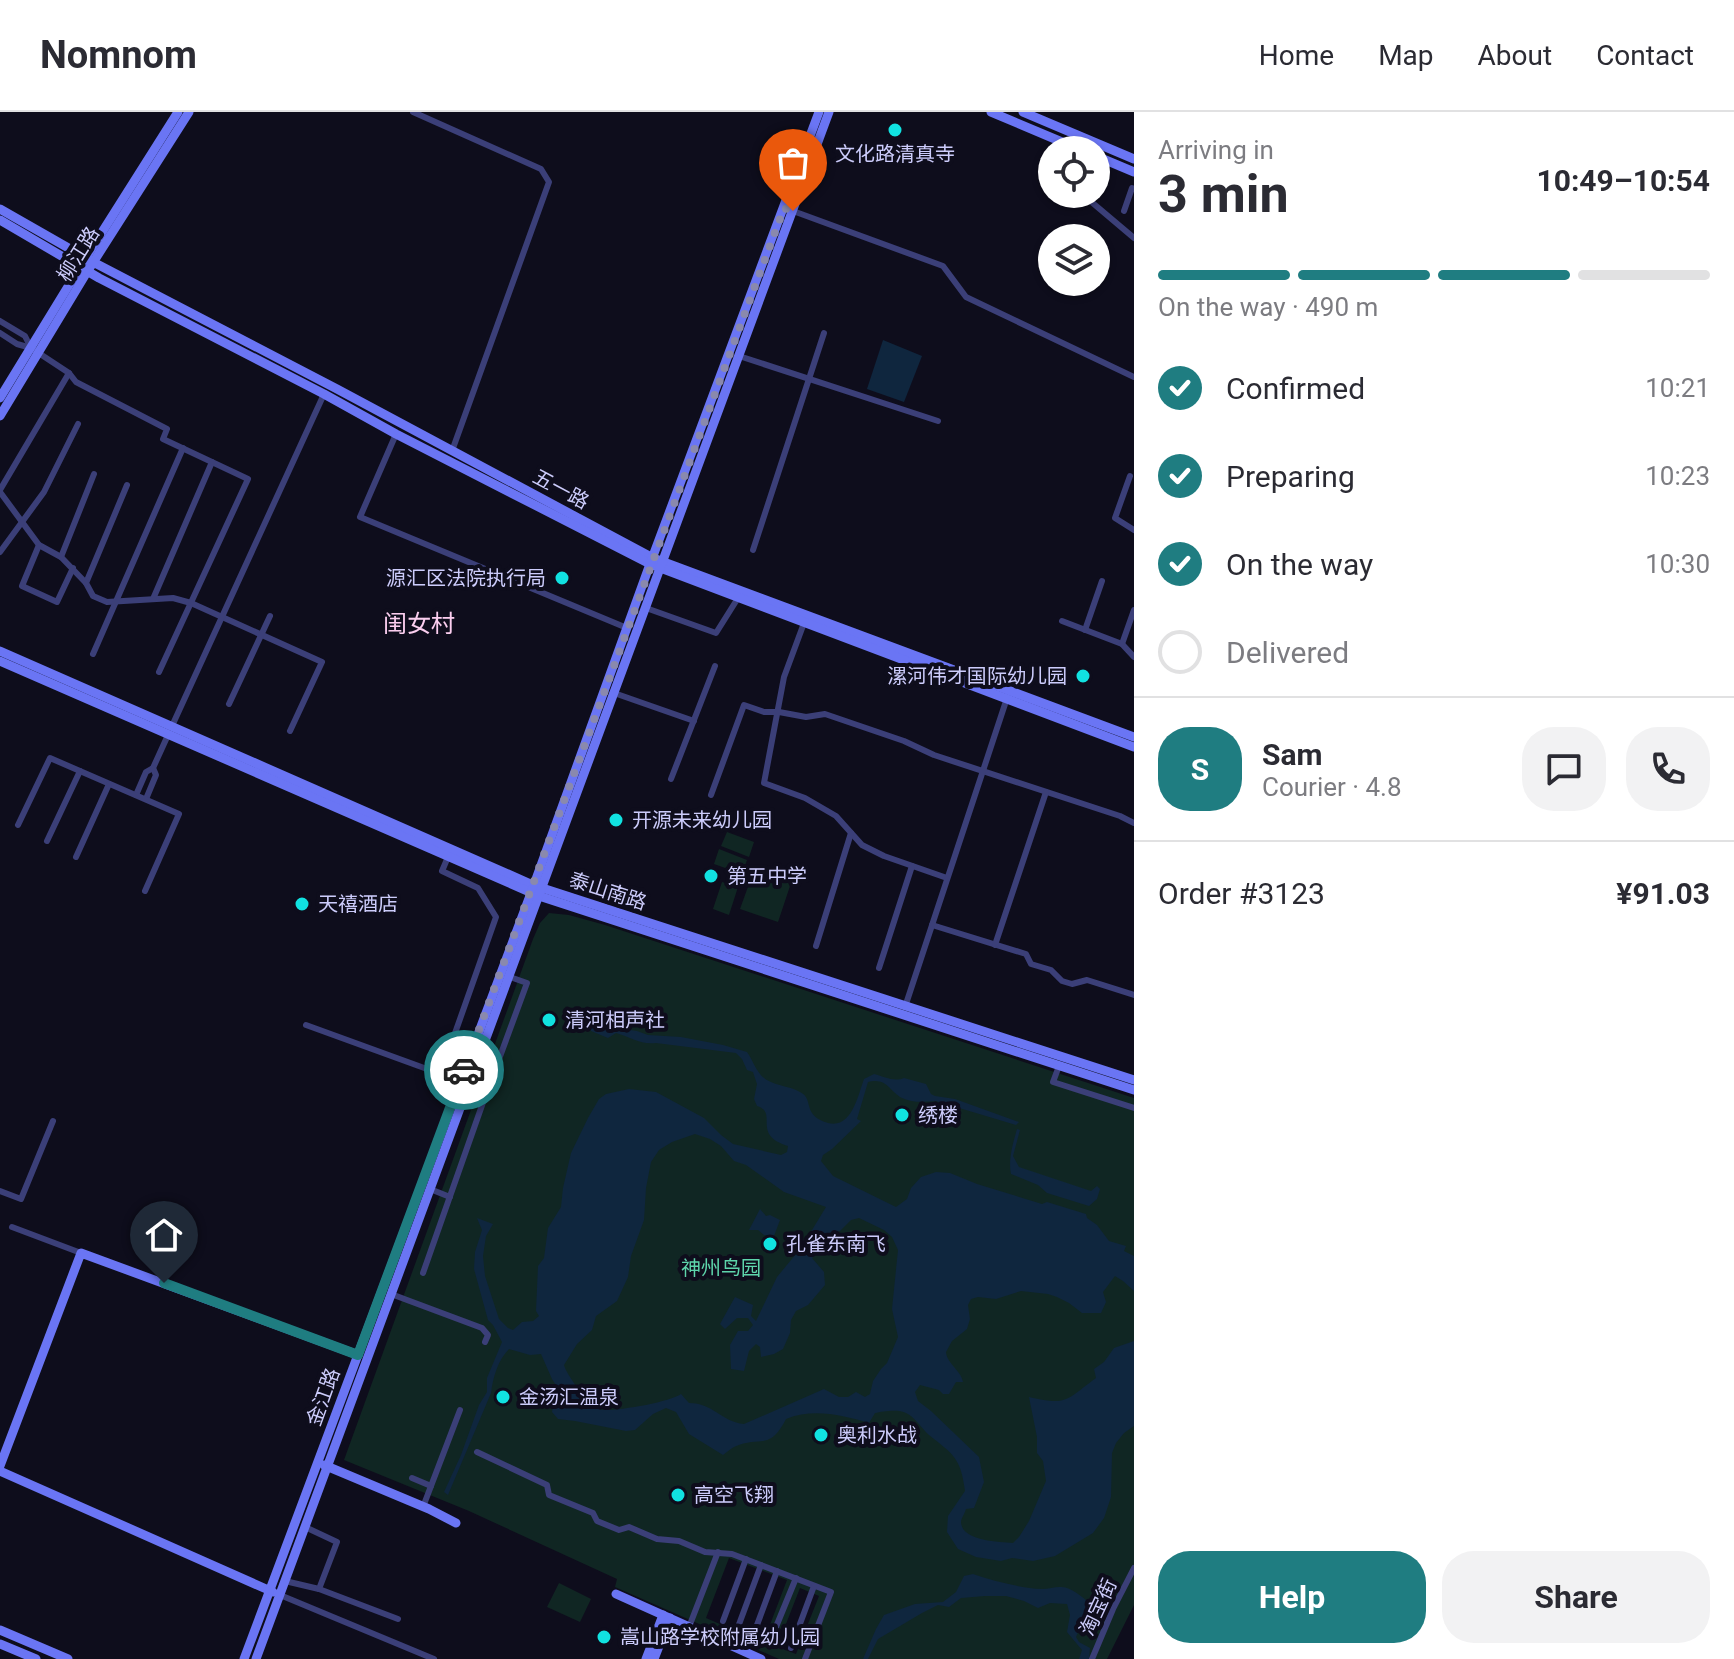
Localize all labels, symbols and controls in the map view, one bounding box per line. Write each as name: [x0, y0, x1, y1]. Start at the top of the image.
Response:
text: Nomnom: [40, 33, 197, 77]
text: Home: [1259, 39, 1334, 72]
text: Map: [1378, 39, 1434, 72]
text: About: [1478, 39, 1552, 72]
text: Contact: [1596, 39, 1694, 72]
marker: 文化路清真寺: [886, 121, 904, 139]
pin: [759, 129, 827, 211]
text: Arriving in: [1158, 135, 1274, 165]
map controls: [1038, 136, 1110, 296]
button: locate: [1038, 136, 1110, 208]
icon: bag: [771, 141, 815, 185]
place label: 文化路清真寺: [835, 142, 955, 166]
text: 10:49–10:54: [1536, 163, 1710, 198]
text: 3 min: [1158, 164, 1289, 225]
street label: 柳江路: [52, 222, 104, 286]
button: layers: [1038, 224, 1110, 296]
text: On the way · 490 m: [1158, 292, 1378, 322]
icon: check: [1158, 366, 1202, 410]
text: Confirmed: [1226, 371, 1365, 406]
text: 10:21: [1645, 373, 1710, 403]
icon: check: [1158, 454, 1202, 498]
text: Preparing: [1226, 459, 1355, 494]
text: 10:23: [1645, 461, 1710, 491]
street label: 五一路: [529, 464, 593, 514]
icon: check: [1158, 542, 1202, 586]
text: On the way: [1226, 547, 1373, 582]
text: 10:30: [1645, 549, 1710, 579]
place label: 源汇区法院执行局: [386, 566, 546, 590]
marker: 源汇区法院执行局: [553, 569, 571, 587]
district label: 闺女村: [383, 610, 455, 638]
text: Delivered: [1226, 635, 1349, 670]
place label: 漯河伟才国际幼儿园: [887, 664, 1067, 688]
marker: 漯河伟才国际幼儿园: [1074, 667, 1092, 685]
button: chat: [1522, 727, 1606, 811]
button: phone: [1626, 727, 1710, 811]
text: Sam: [1262, 737, 1323, 772]
text: S: [1191, 752, 1209, 787]
text: Courier · 4.8: [1262, 772, 1402, 802]
place label: 开源未来幼儿园: [632, 808, 772, 832]
marker: 开源未来幼儿园: [607, 811, 625, 829]
place label: 第五中学: [727, 864, 807, 888]
street label: 泰山南路: [566, 867, 650, 915]
marker: 第五中学: [702, 867, 720, 885]
text: Order #3123: [1158, 876, 1325, 911]
text: ¥91.03: [1616, 876, 1710, 911]
place label: 天禧酒店: [318, 892, 398, 916]
marker: 天禧酒店: [293, 895, 311, 913]
place label: 清河相声社: [565, 1008, 665, 1032]
marker: 清河相声社: [540, 1011, 558, 1029]
courier: [424, 1030, 504, 1110]
icon: car: [442, 1048, 486, 1092]
place label: 绣楼: [918, 1103, 958, 1127]
marker: 绣楼: [893, 1106, 911, 1124]
pin: [130, 1201, 198, 1283]
icon: home: [142, 1213, 186, 1257]
place label: 孔雀东南飞: [786, 1232, 886, 1256]
marker: 孔雀东南飞: [761, 1235, 779, 1253]
park label: 神州鸟园: [681, 1256, 761, 1280]
street label: 金江路: [301, 1365, 345, 1429]
place label: 金汤汇温泉: [519, 1385, 619, 1409]
marker: 金汤汇温泉: [494, 1388, 512, 1406]
place label: 奥利水战: [837, 1423, 917, 1447]
marker: 奥利水战: [812, 1426, 830, 1444]
place label: 高空飞翔: [694, 1483, 774, 1507]
marker: 高空飞翔: [669, 1486, 687, 1504]
button: Help: [1158, 1551, 1426, 1643]
button: Share: [1442, 1551, 1710, 1643]
street label: 淘宝街: [1074, 1575, 1122, 1639]
place label: 嵩山路学校附属幼儿园: [620, 1625, 820, 1649]
marker: 嵩山路学校附属幼儿园: [595, 1628, 613, 1646]

